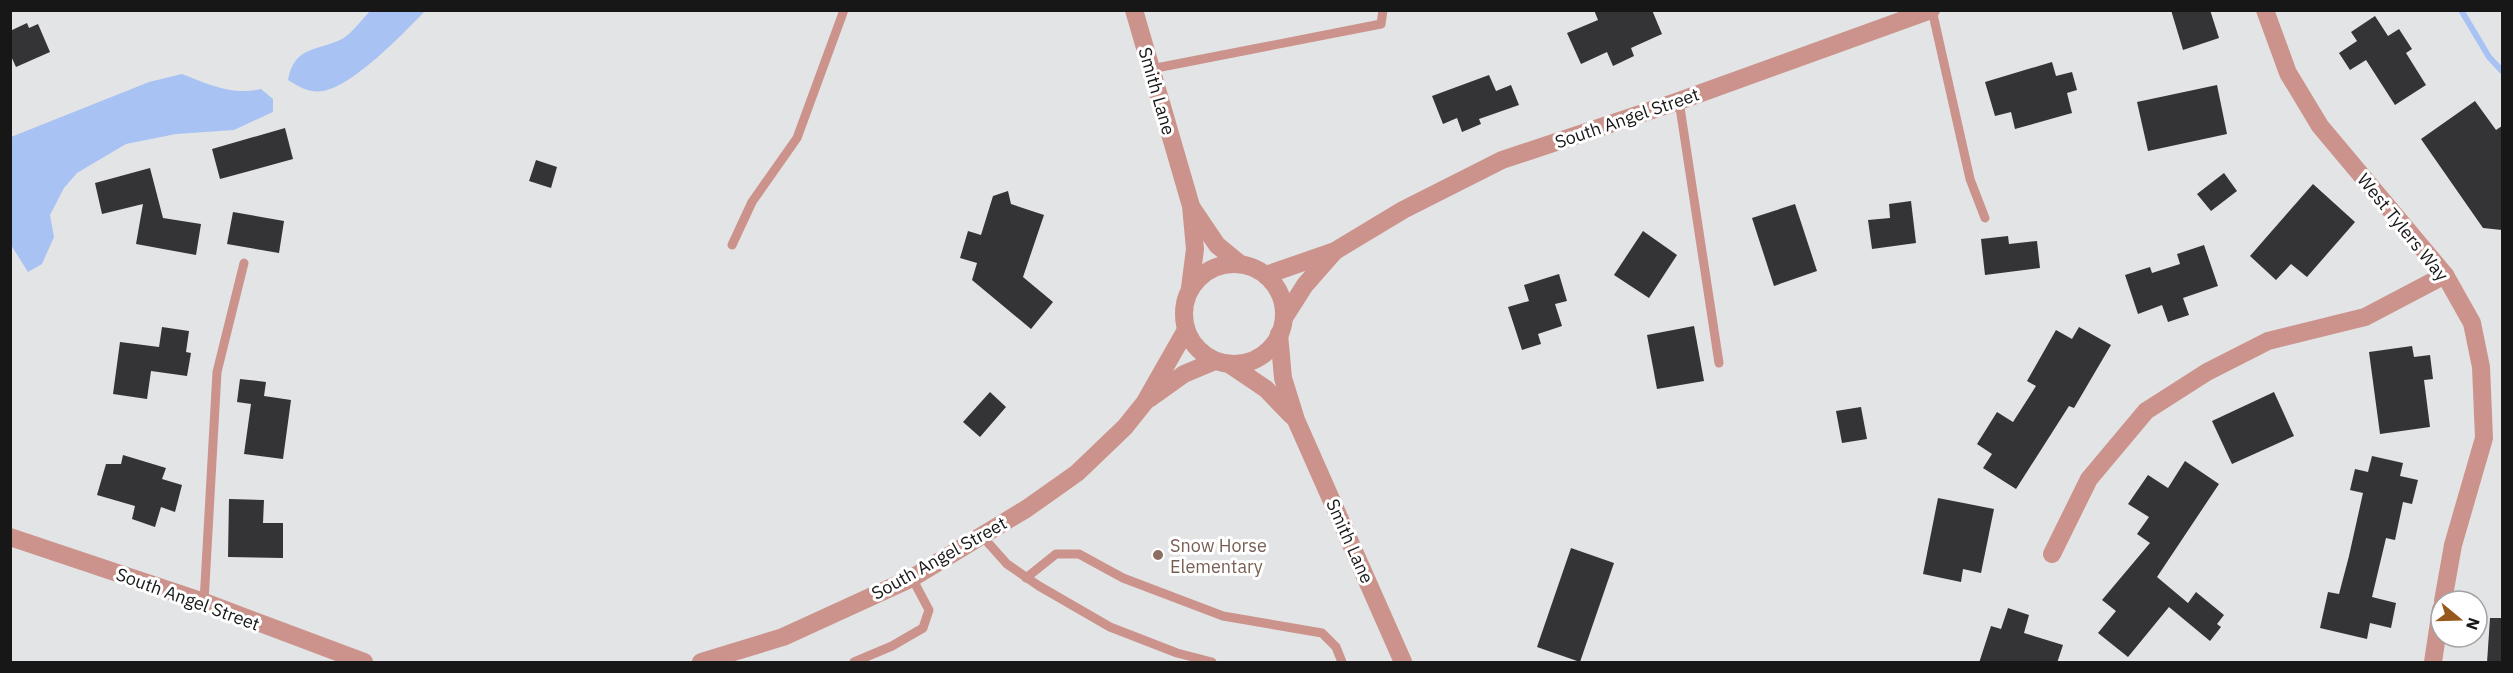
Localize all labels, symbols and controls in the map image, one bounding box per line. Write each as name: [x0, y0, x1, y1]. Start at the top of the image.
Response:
street label: Smith Lane: [1134, 44, 1181, 138]
street label: South Angel Street: [1552, 83, 1702, 153]
street label: West Tylers Way: [2352, 168, 2454, 286]
street label: Smith Lane: [1321, 495, 1379, 587]
street label: South Angel Street: [867, 511, 1011, 605]
place label: Snow Horse Elementary: [1170, 534, 1267, 578]
marker: Snow Horse Elementary: [1151, 548, 1165, 562]
street label: South Angel Street: [113, 562, 263, 636]
north arrow: [2429, 589, 2489, 649]
text: N: [2462, 615, 2485, 633]

